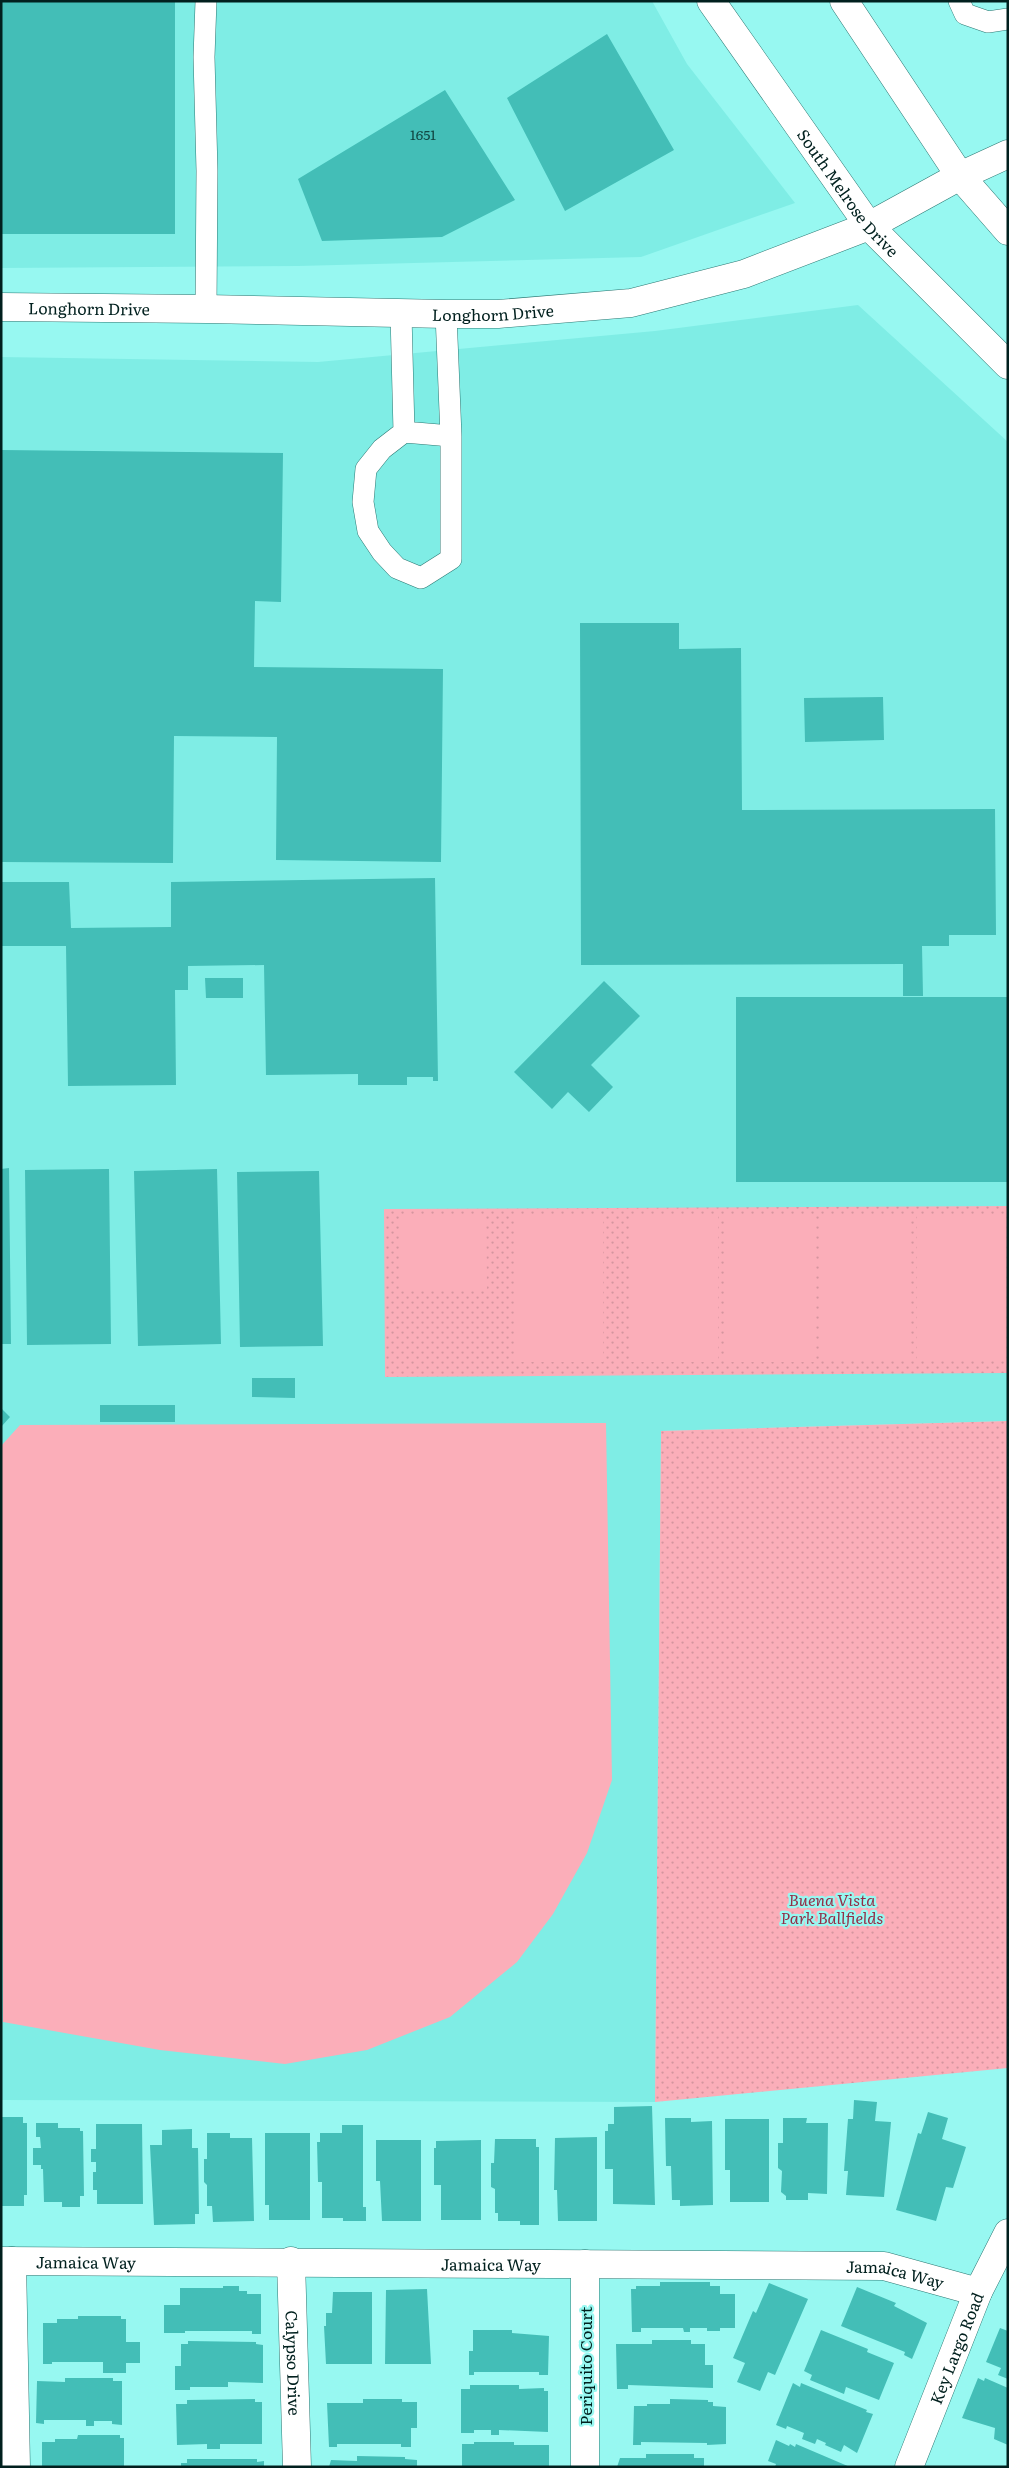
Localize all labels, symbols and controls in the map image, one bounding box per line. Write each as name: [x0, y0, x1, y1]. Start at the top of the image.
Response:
house number: 1651: [410, 124, 436, 144]
street label: South Melrose Drive: [792, 124, 905, 262]
street label: Longhorn Drive: [28, 295, 150, 320]
street label: Longhorn Drive: [432, 297, 555, 326]
park label: Buena Vista Park Ballfields: [781, 1887, 883, 1929]
street label: Jamaica Way: [36, 2249, 137, 2274]
street label: Jamaica Way: [441, 2251, 542, 2276]
street label: Jamaica Way: [846, 2254, 948, 2294]
street label: Key Largo Road: [923, 2288, 989, 2407]
street label: Periquito Court: [573, 2306, 597, 2425]
street label: Calypso Drive: [280, 2310, 307, 2416]

